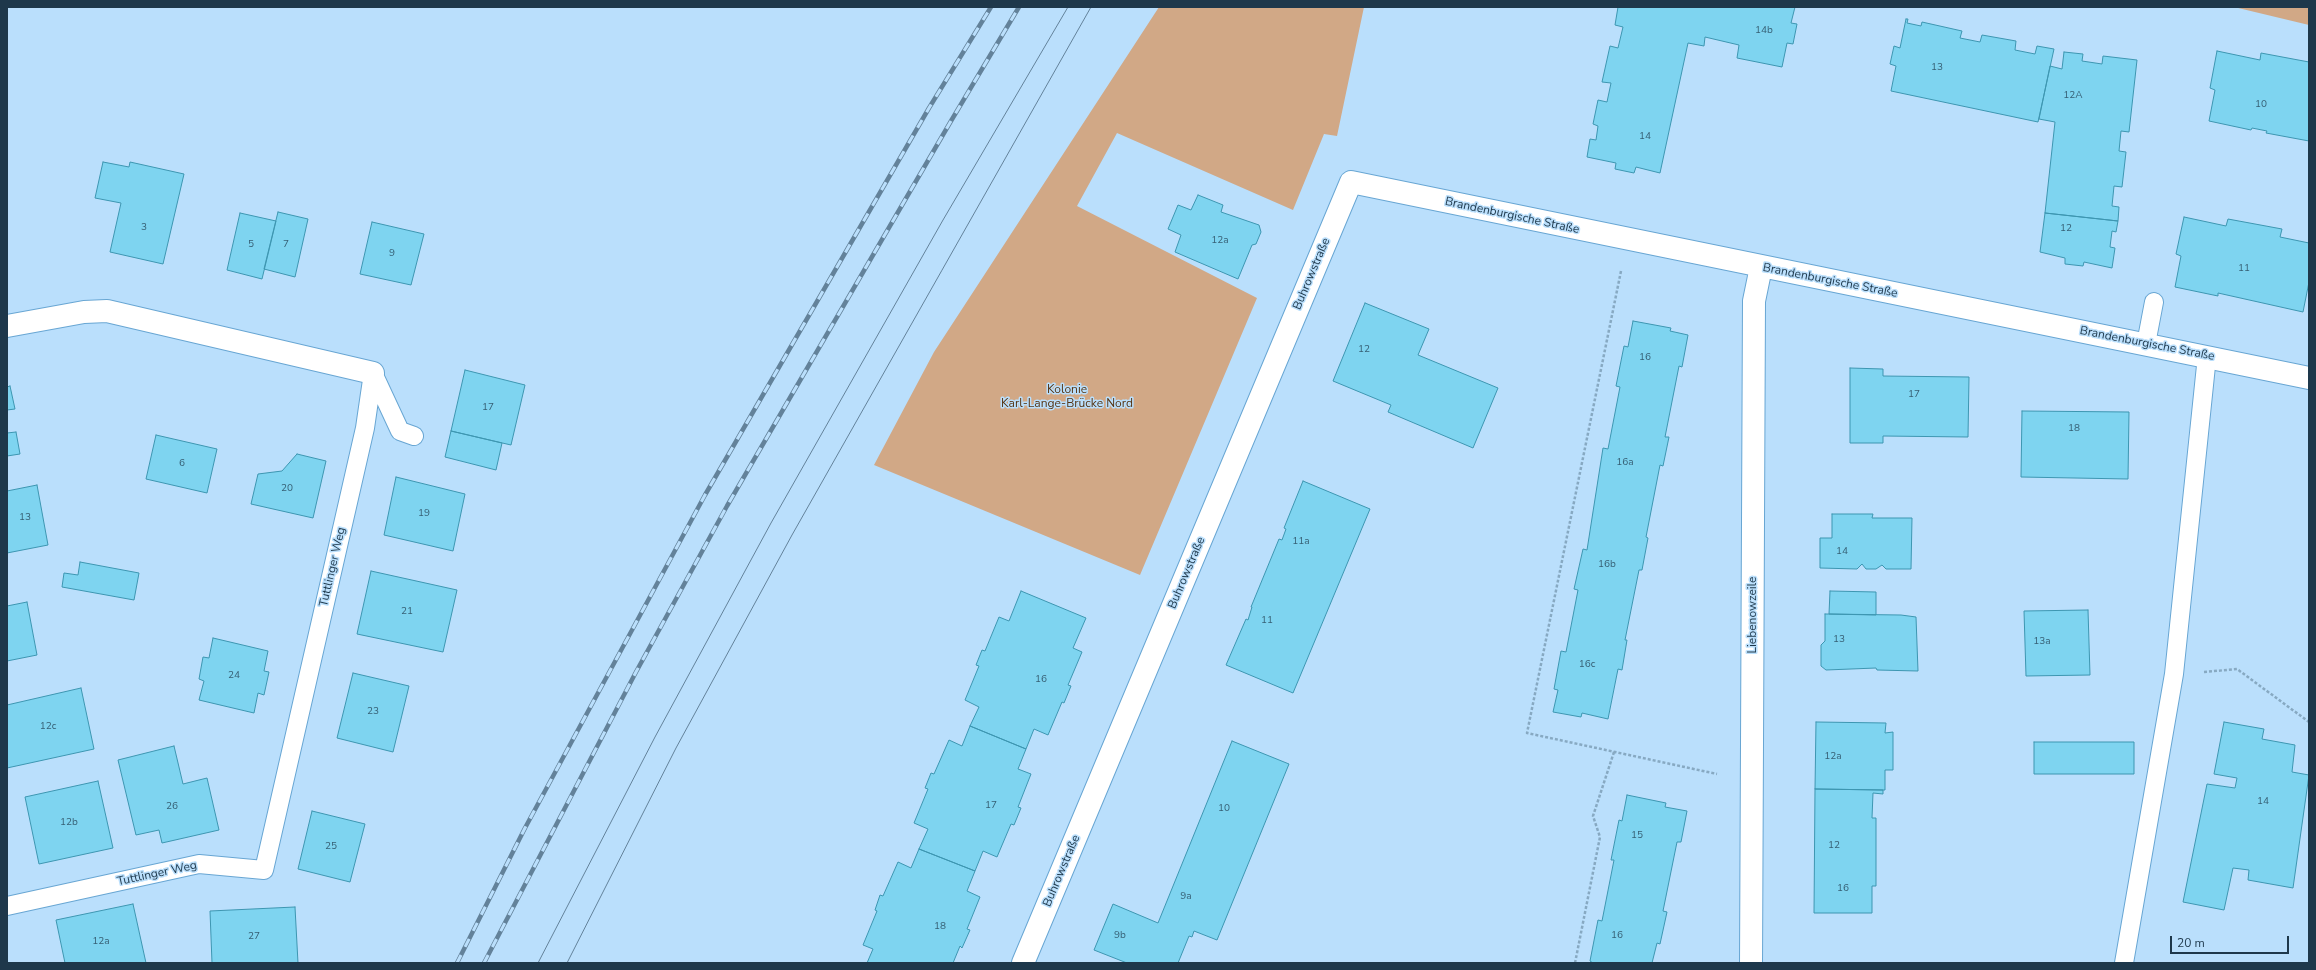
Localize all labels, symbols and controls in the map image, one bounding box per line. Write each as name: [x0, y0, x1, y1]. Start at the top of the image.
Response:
house number: 14b: [1755, 25, 1773, 37]
house number: 13: [1931, 62, 1943, 74]
house number: 12A: [2063, 90, 2083, 102]
house number: 10: [2255, 99, 2267, 111]
house number: 14: [1639, 131, 1651, 143]
street label: Brandenburgische Straße: [1443, 195, 1581, 237]
house number: 3: [141, 222, 147, 234]
house number: 12: [2060, 223, 2072, 235]
house number: 12a: [1211, 235, 1229, 247]
street label: Buhrowstraße: [1290, 236, 1334, 312]
house number: 5: [248, 239, 254, 251]
house number: 7: [283, 239, 289, 251]
house number: 9: [389, 248, 395, 260]
street label: Brandenburgische Straße: [1761, 261, 1899, 301]
house number: 11: [2238, 263, 2250, 275]
street label: Brandenburgische Straße: [2078, 324, 2216, 364]
house number: 12: [1358, 344, 1370, 356]
house number: 16: [1639, 352, 1651, 364]
park label: Kolonie Karl-Lange-Brücke Nord: [1001, 383, 1133, 411]
house number: 17: [1908, 389, 1920, 401]
house number: 17: [482, 402, 494, 414]
house number: 18: [2068, 423, 2080, 435]
house number: 16a: [1616, 457, 1634, 469]
house number: 6: [179, 458, 185, 470]
house number: 20: [281, 483, 293, 495]
house number: 19: [418, 508, 430, 520]
house number: 13: [19, 512, 31, 524]
street label: Tuttlinger Weg: [317, 526, 349, 608]
street label: Buhrowstraße: [1165, 535, 1209, 611]
house number: 11a: [1292, 536, 1310, 548]
house number: 14: [1836, 546, 1848, 558]
house number: 16b: [1598, 559, 1616, 571]
street label: Liebenowzeile: [1746, 577, 1760, 653]
house number: 21: [401, 606, 413, 618]
house number: 11: [1261, 615, 1273, 627]
house number: 13: [1833, 634, 1845, 646]
house number: 13a: [2033, 636, 2051, 648]
house number: 16c: [1579, 659, 1595, 671]
house number: 24: [228, 670, 240, 682]
house number: 16: [1035, 674, 1047, 686]
house number: 23: [367, 706, 379, 718]
house number: 12c: [40, 721, 56, 733]
house number: 12a: [1824, 751, 1842, 763]
house number: 14: [2257, 796, 2269, 808]
house number: 17: [985, 800, 997, 812]
house number: 26: [166, 801, 178, 813]
house number: 10: [1218, 803, 1230, 815]
house number: 12b: [60, 817, 78, 829]
house number: 15: [1631, 830, 1643, 842]
street label: Buhrowstraße: [1040, 833, 1084, 909]
house number: 12: [1828, 840, 1840, 852]
house number: 25: [325, 841, 337, 853]
street label: Tuttlinger Weg: [116, 859, 198, 889]
house number: 16: [1837, 883, 1849, 895]
house number: 9a: [1180, 891, 1192, 903]
house number: 18: [934, 921, 946, 933]
scale bar: [2172, 928, 2291, 954]
house number: 9b: [1114, 930, 1126, 942]
house number: 16: [1611, 930, 1623, 942]
house number: 27: [248, 931, 260, 943]
text: 20 m: [2177, 935, 2205, 951]
house number: 12a: [92, 936, 110, 948]

